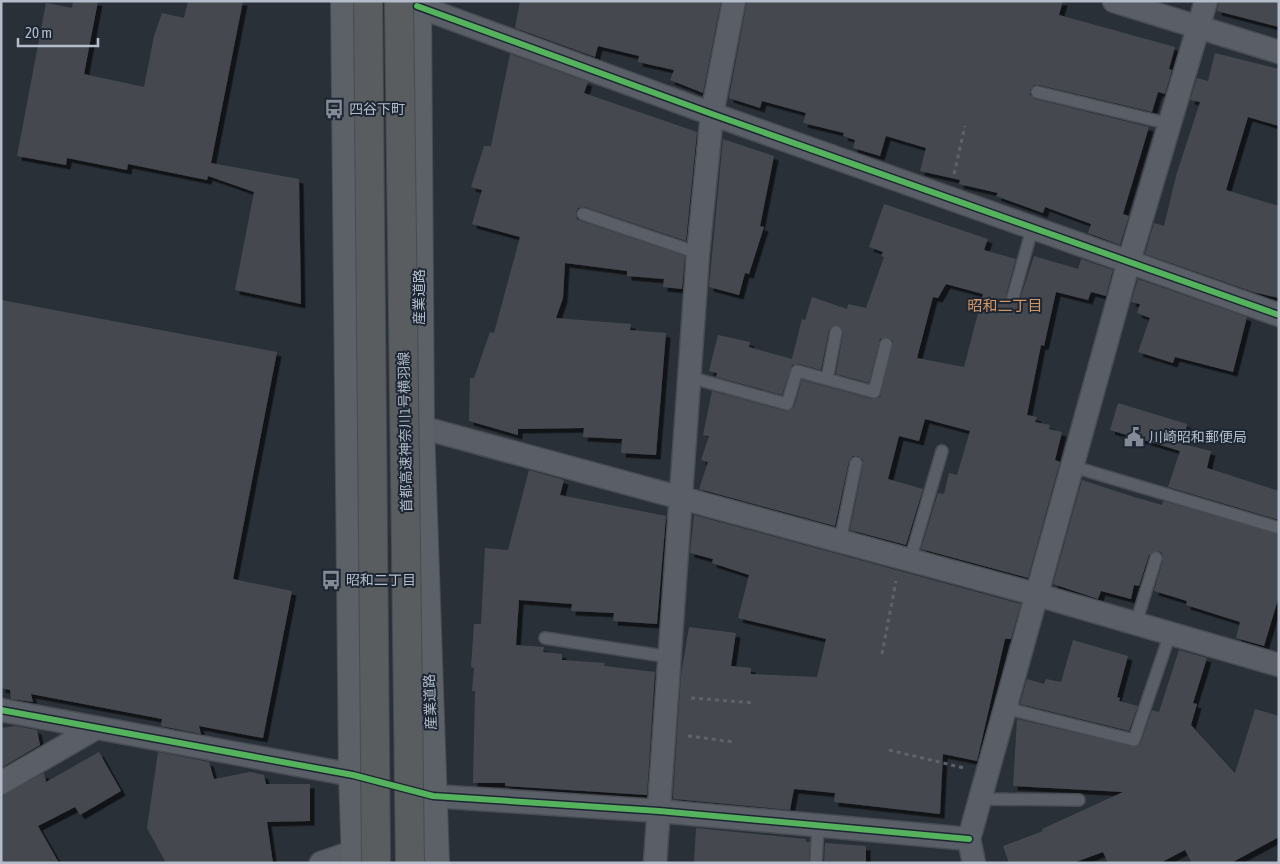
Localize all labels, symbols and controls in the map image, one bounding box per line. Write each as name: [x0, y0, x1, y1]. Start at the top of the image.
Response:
scale bar: [18, 15, 98, 47]
text: 20 m: [25, 24, 52, 41]
bus stop icon: 四谷下町: [323, 98, 345, 120]
place label: 四谷下町: [349, 101, 405, 117]
street label: 産業道路: [411, 269, 427, 325]
district label: 昭和二丁目: [967, 297, 1043, 314]
street label: 首都高速神奈川1号横羽線: [396, 352, 414, 512]
public building icon: 川崎昭和郵便局: [1123, 426, 1145, 448]
place label: 川崎昭和郵便局: [1149, 429, 1247, 445]
bus stop icon: 昭和二丁目: [320, 569, 342, 591]
place label: 昭和二丁目: [346, 572, 416, 588]
street label: 産業道路: [421, 674, 439, 730]

